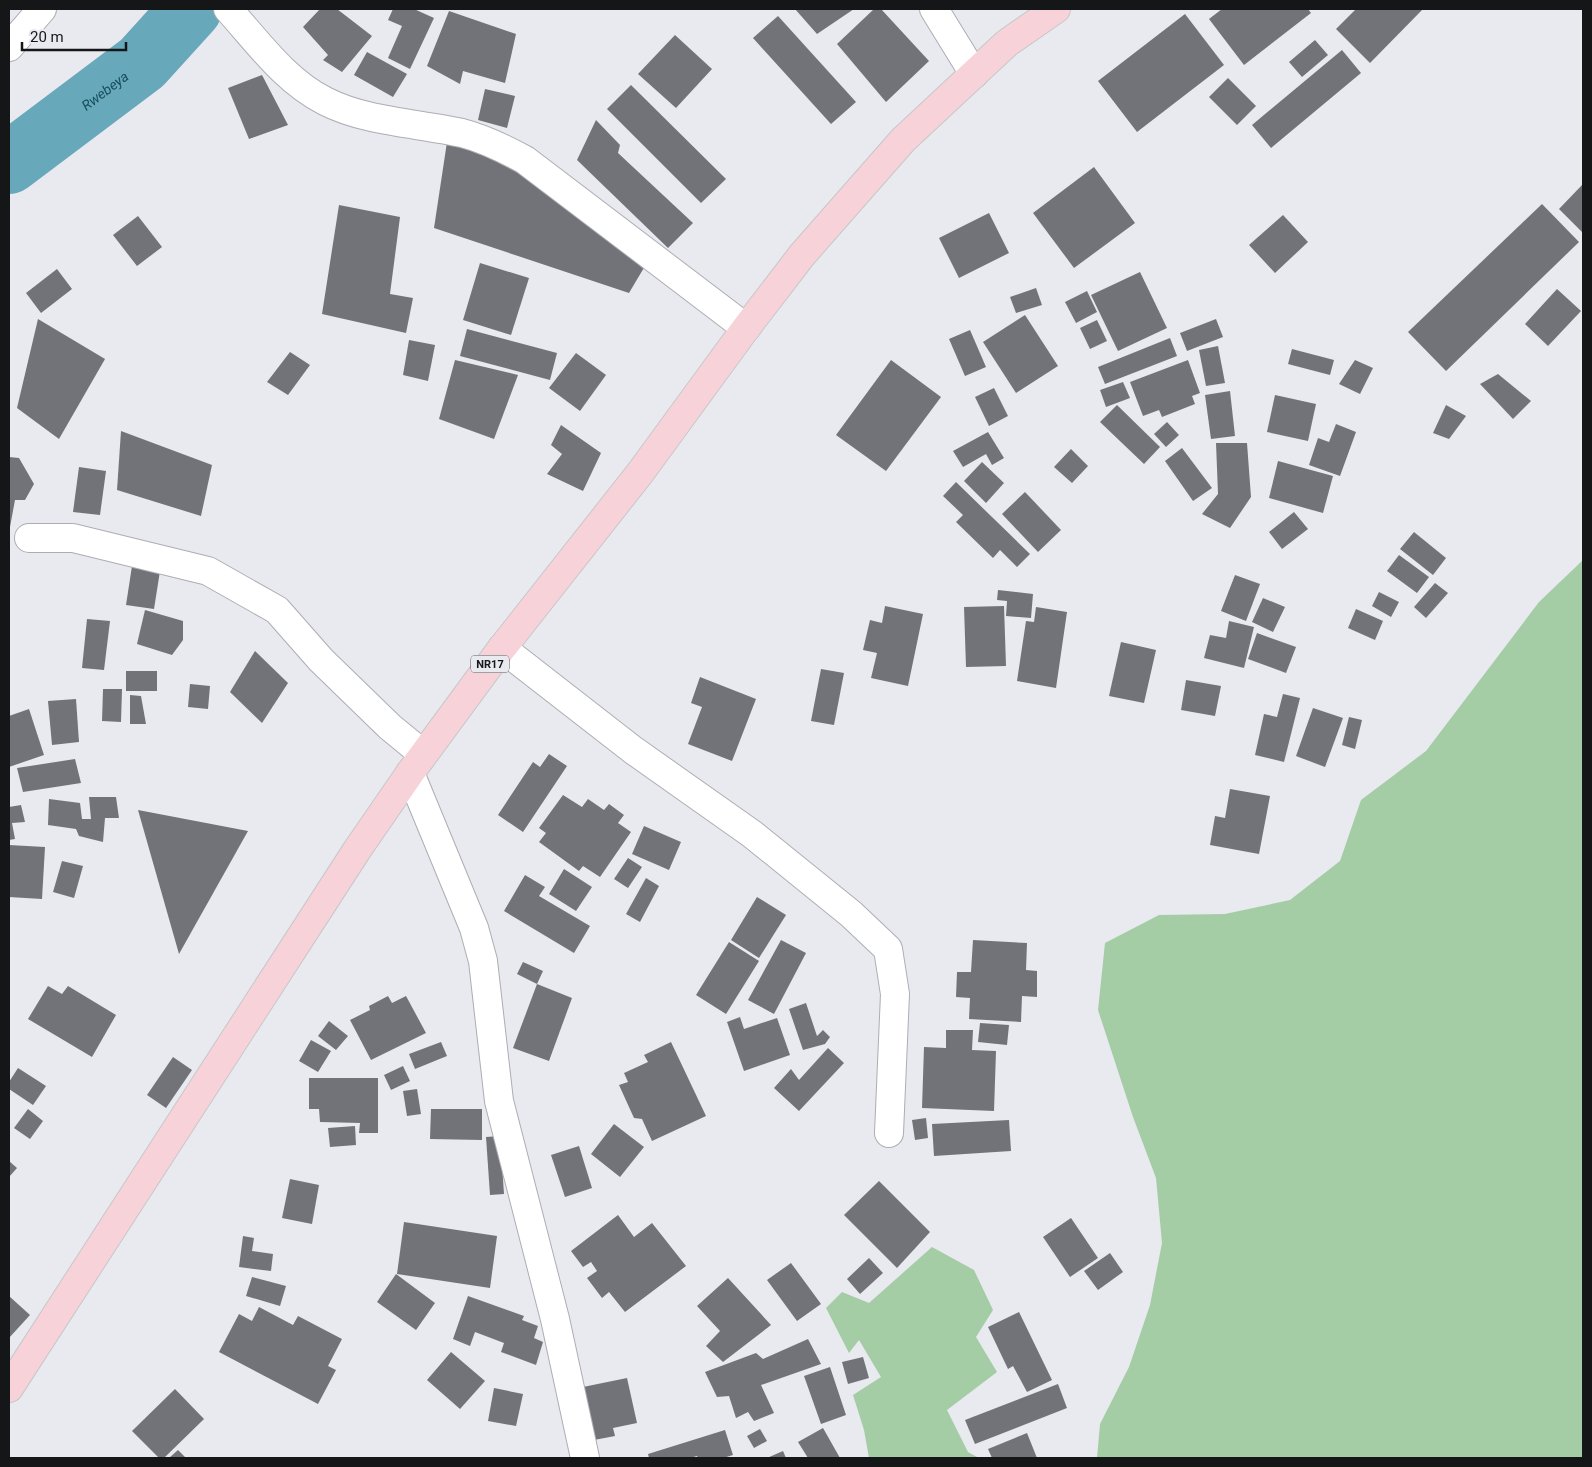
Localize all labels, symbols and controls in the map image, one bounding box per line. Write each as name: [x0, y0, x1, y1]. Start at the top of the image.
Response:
scale bar: [22, 20, 126, 52]
text: 20 m: [30, 28, 64, 46]
water label: Rwebeya: [78, 68, 131, 114]
road number: NR17: [471, 656, 509, 672]

